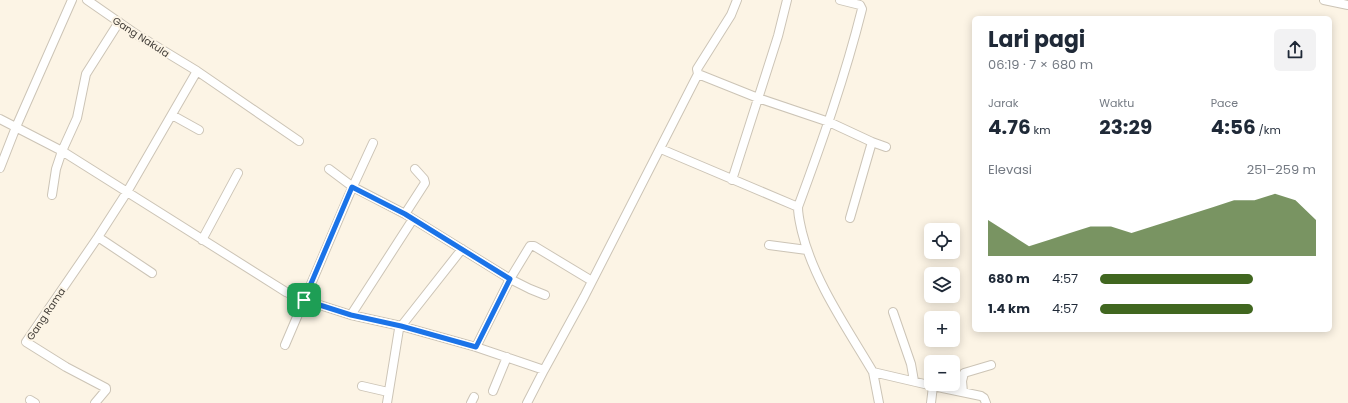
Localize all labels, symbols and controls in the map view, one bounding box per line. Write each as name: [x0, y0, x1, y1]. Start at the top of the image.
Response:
street label: Gang Nakula: [110, 13, 172, 61]
text: Lari pagi: [988, 24, 1085, 55]
button: share: [1274, 29, 1316, 71]
text: 06:19 · 7 × 680 m: [988, 55, 1093, 74]
text: Jarak: [988, 95, 1018, 111]
text: Waktu: [1099, 95, 1134, 111]
text: Pace: [1211, 95, 1238, 111]
text: 4.76: [988, 113, 1031, 141]
text: 23:29: [1099, 113, 1152, 141]
text: 4:56: [1211, 113, 1256, 141]
text: km: [1031, 122, 1051, 138]
text: /km: [1256, 122, 1281, 138]
text: Elevasi: [988, 160, 1032, 179]
text: 251–259 m: [1247, 160, 1316, 179]
map controls: [924, 223, 960, 391]
button: locate: [924, 223, 960, 259]
button: layers: [924, 267, 960, 303]
text: 680 m: [988, 269, 1030, 288]
text: 4:57: [1052, 269, 1078, 288]
pin: [287, 283, 321, 317]
street label: Gang Rama: [23, 285, 69, 343]
icon: arrive: [293, 289, 315, 311]
text: 1.4 km: [988, 299, 1030, 318]
text: 4:57: [1052, 299, 1078, 318]
button: +: [924, 311, 960, 347]
button: −: [924, 355, 960, 391]

